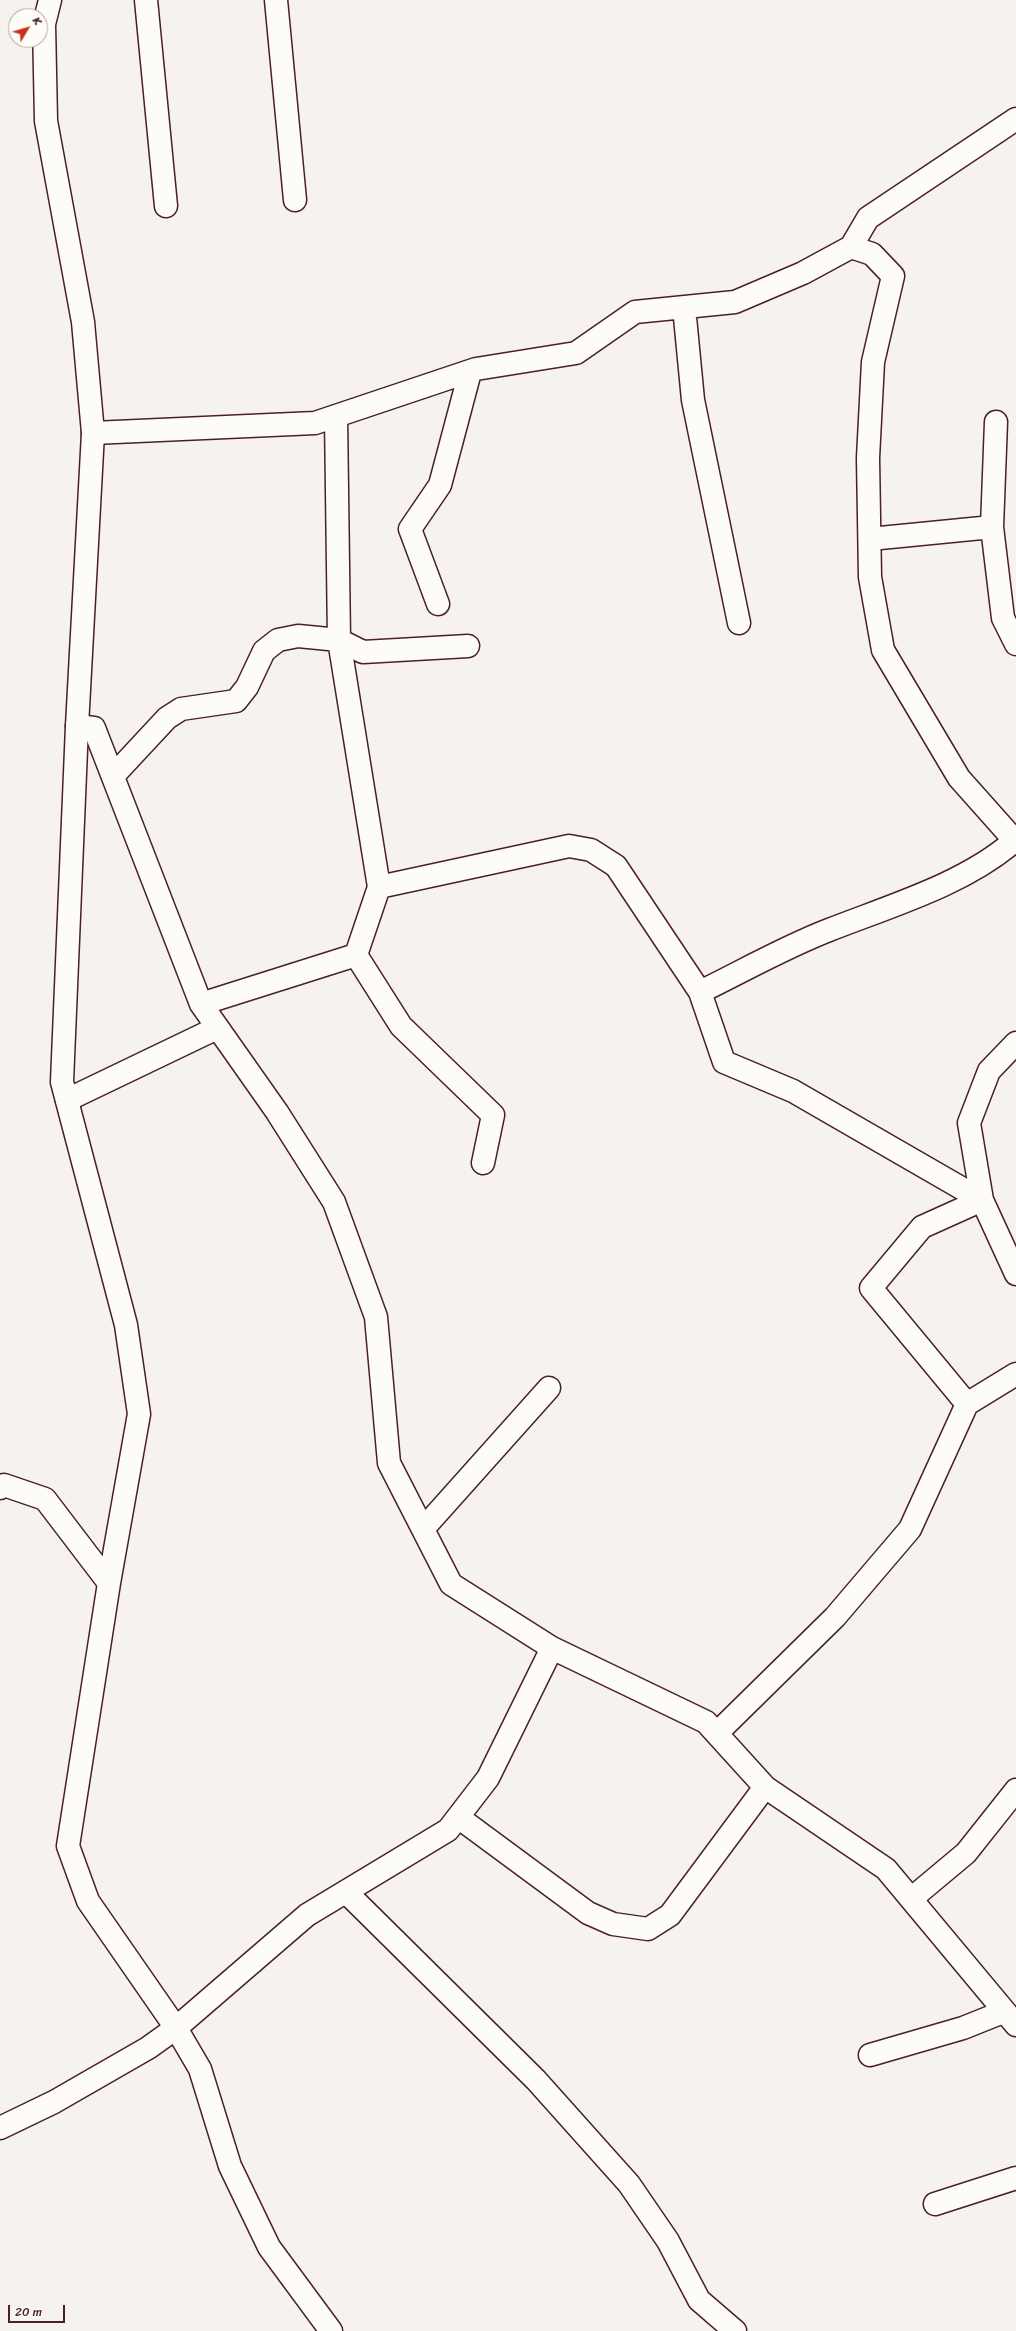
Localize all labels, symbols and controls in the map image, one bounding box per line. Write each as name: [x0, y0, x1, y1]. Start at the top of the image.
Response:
north arrow: [8, 8, 48, 48]
text: K: [28, 12, 47, 29]
scale bar: [10, 2297, 67, 2323]
text: 20 m: [15, 2301, 42, 2323]

